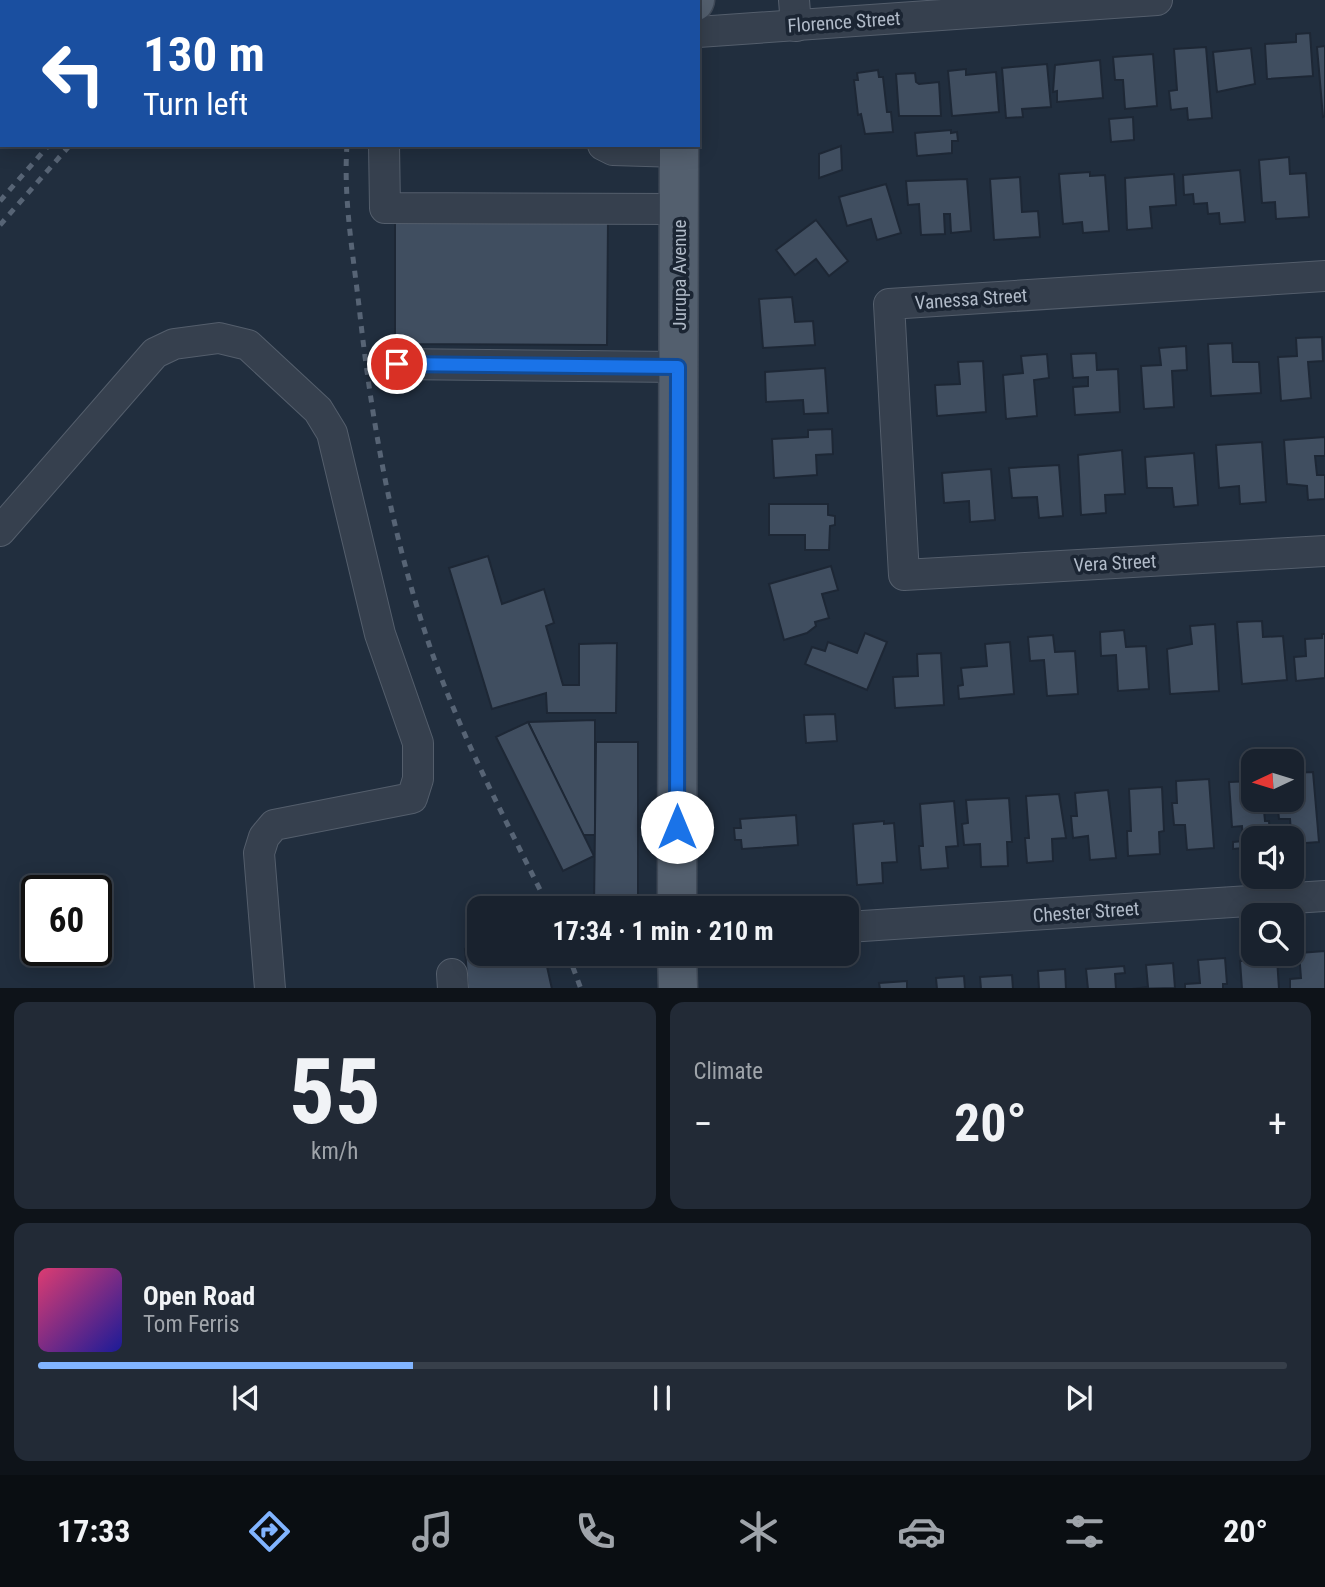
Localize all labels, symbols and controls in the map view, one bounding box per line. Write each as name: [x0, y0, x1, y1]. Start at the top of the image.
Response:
street label: Florence Street: [787, 7, 901, 37]
text: 130 m: [143, 26, 265, 83]
icon: left: [28, 28, 119, 119]
text: Turn left: [143, 85, 248, 123]
street label: Jurupa Avenue: [668, 219, 691, 330]
street label: Vanessa Street: [914, 284, 1028, 314]
pin: [367, 334, 427, 394]
icon: arrive: [378, 345, 416, 383]
street label: Vera Street: [1073, 549, 1157, 577]
north arrow: [1241, 749, 1304, 812]
map controls: [1241, 749, 1304, 966]
position arrow: [640, 790, 714, 864]
button: sound: [1241, 826, 1304, 889]
speed limit sign: 60: [21, 875, 112, 966]
street label: Chester Street: [1032, 897, 1140, 927]
button: search: [1241, 903, 1304, 966]
text: 17:34 · 1 min · 210 m: [553, 916, 773, 946]
text: 55: [289, 1039, 381, 1145]
text: Climate: [694, 1058, 763, 1085]
text: 20°: [954, 1093, 1027, 1154]
text: −: [694, 1102, 713, 1146]
text: +: [1268, 1102, 1287, 1146]
text: km/h: [311, 1138, 358, 1165]
text: Open Road: [143, 1281, 255, 1311]
text: Tom Ferris: [143, 1311, 239, 1338]
icon: previous: [227, 1379, 265, 1417]
icon: pause: [643, 1379, 681, 1417]
icon: next: [1060, 1379, 1098, 1417]
icon: directions: [245, 1507, 294, 1556]
icon: music: [408, 1507, 457, 1556]
icon: phone: [571, 1507, 620, 1556]
icon: climate: [734, 1507, 783, 1556]
icon: car: [897, 1507, 946, 1556]
icon: filters: [1060, 1507, 1109, 1556]
text: 17:33: [57, 1512, 130, 1550]
text: 20°: [1223, 1512, 1268, 1550]

